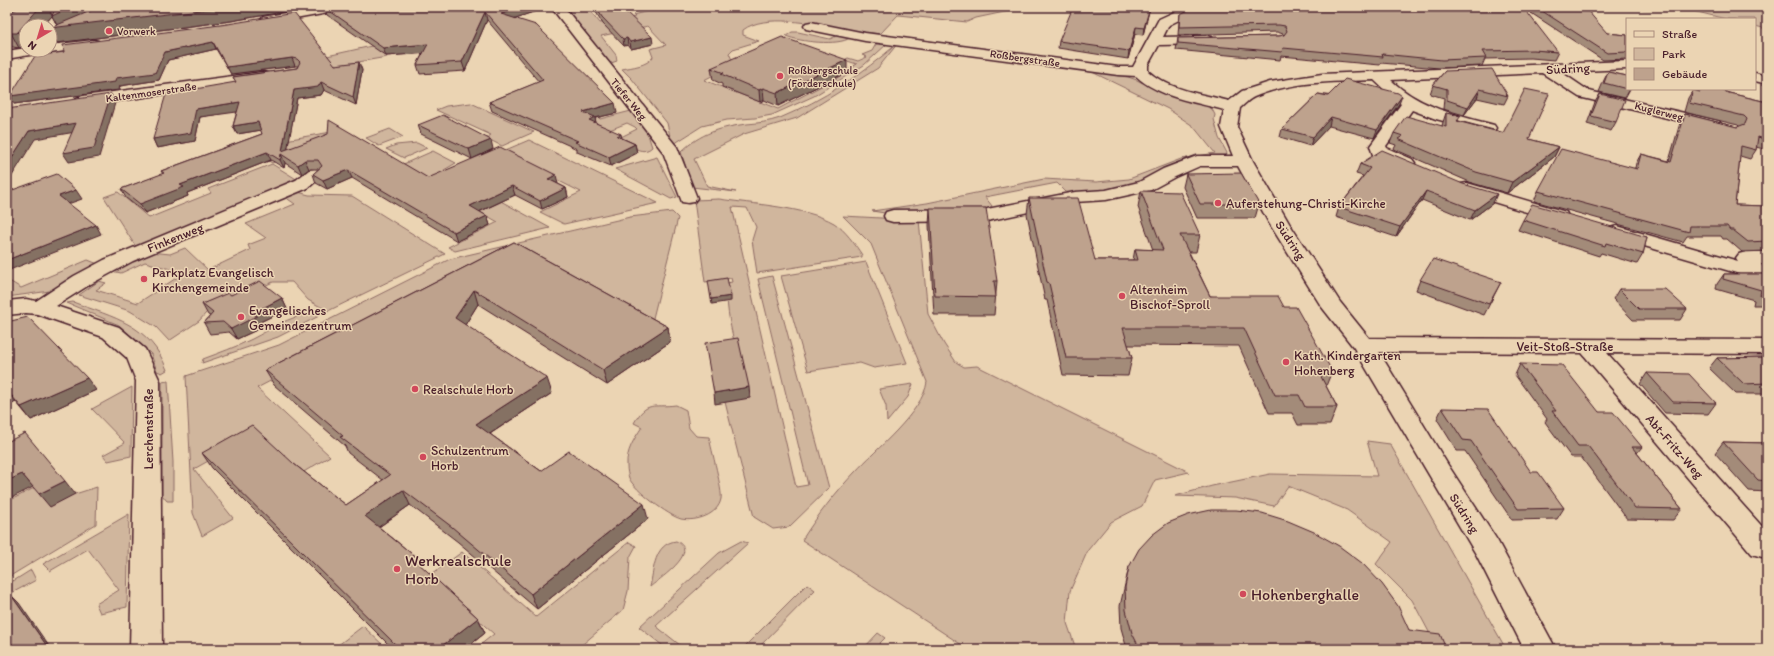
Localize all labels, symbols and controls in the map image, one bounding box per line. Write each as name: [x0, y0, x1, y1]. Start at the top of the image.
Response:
north arrow: [18, 18, 58, 58]
legend: [1626, 18, 1756, 90]
place label: Vorwerk: [117, 25, 156, 38]
marker: Vorwerk: [104, 26, 114, 36]
text: Straße: [1662, 27, 1697, 41]
text: N: [25, 38, 39, 53]
street label: Roßbergstraße: [989, 47, 1061, 70]
text: Park: [1662, 47, 1686, 61]
street label: Südring: [1546, 60, 1591, 77]
place label: Roßbergschule (Förderschule): [788, 64, 858, 90]
text: Gebäude: [1662, 67, 1707, 81]
marker: Roßbergschule (Förderschule): [775, 71, 785, 81]
street label: Tiefer Weg: [608, 76, 650, 123]
street label: Kaltenmoserstraße: [105, 80, 197, 105]
street label: Kuglerweg: [1633, 99, 1685, 124]
place label: Auferstehung-Christi-Kirche: [1226, 196, 1386, 211]
marker: Auferstehung-Christi-Kirche: [1213, 198, 1223, 208]
street label: Südring: [1272, 218, 1309, 263]
street label: Finkenweg: [145, 219, 206, 256]
place label: Parkplatz Evangelisch Kirchengemeinde: [152, 265, 274, 295]
marker: Parkplatz Evangelisch Kirchengemeinde: [139, 274, 149, 284]
place label: Altenheim Bischof-Sproll: [1130, 282, 1210, 312]
marker: Altenheim Bischof-Sproll: [1117, 291, 1127, 301]
place label: Evangelisches Gemeindezentrum: [249, 303, 352, 333]
marker: Evangelisches Gemeindezentrum: [236, 312, 246, 322]
street label: Veit-Stoß-Straße: [1517, 339, 1613, 354]
place label: Kath. Kindergarten Hohenberg: [1294, 348, 1401, 378]
marker: Kath. Kindergarten Hohenberg: [1281, 357, 1291, 367]
place label: Realschule Horb: [423, 382, 514, 397]
marker: Realschule Horb: [410, 384, 420, 394]
street label: Lerchenstraße: [141, 388, 156, 470]
street label: Abt-Fritz-Weg: [1643, 411, 1707, 482]
place label: Schulzentrum Horb: [431, 443, 509, 473]
marker: Schulzentrum Horb: [418, 452, 428, 462]
street label: Südring: [1447, 491, 1483, 536]
place label: Werkrealschule Horb: [405, 551, 511, 588]
marker: Werkrealschule Horb: [392, 564, 402, 574]
place label: Hohenberghalle: [1251, 585, 1359, 604]
marker: Hohenberghalle: [1238, 589, 1248, 599]

